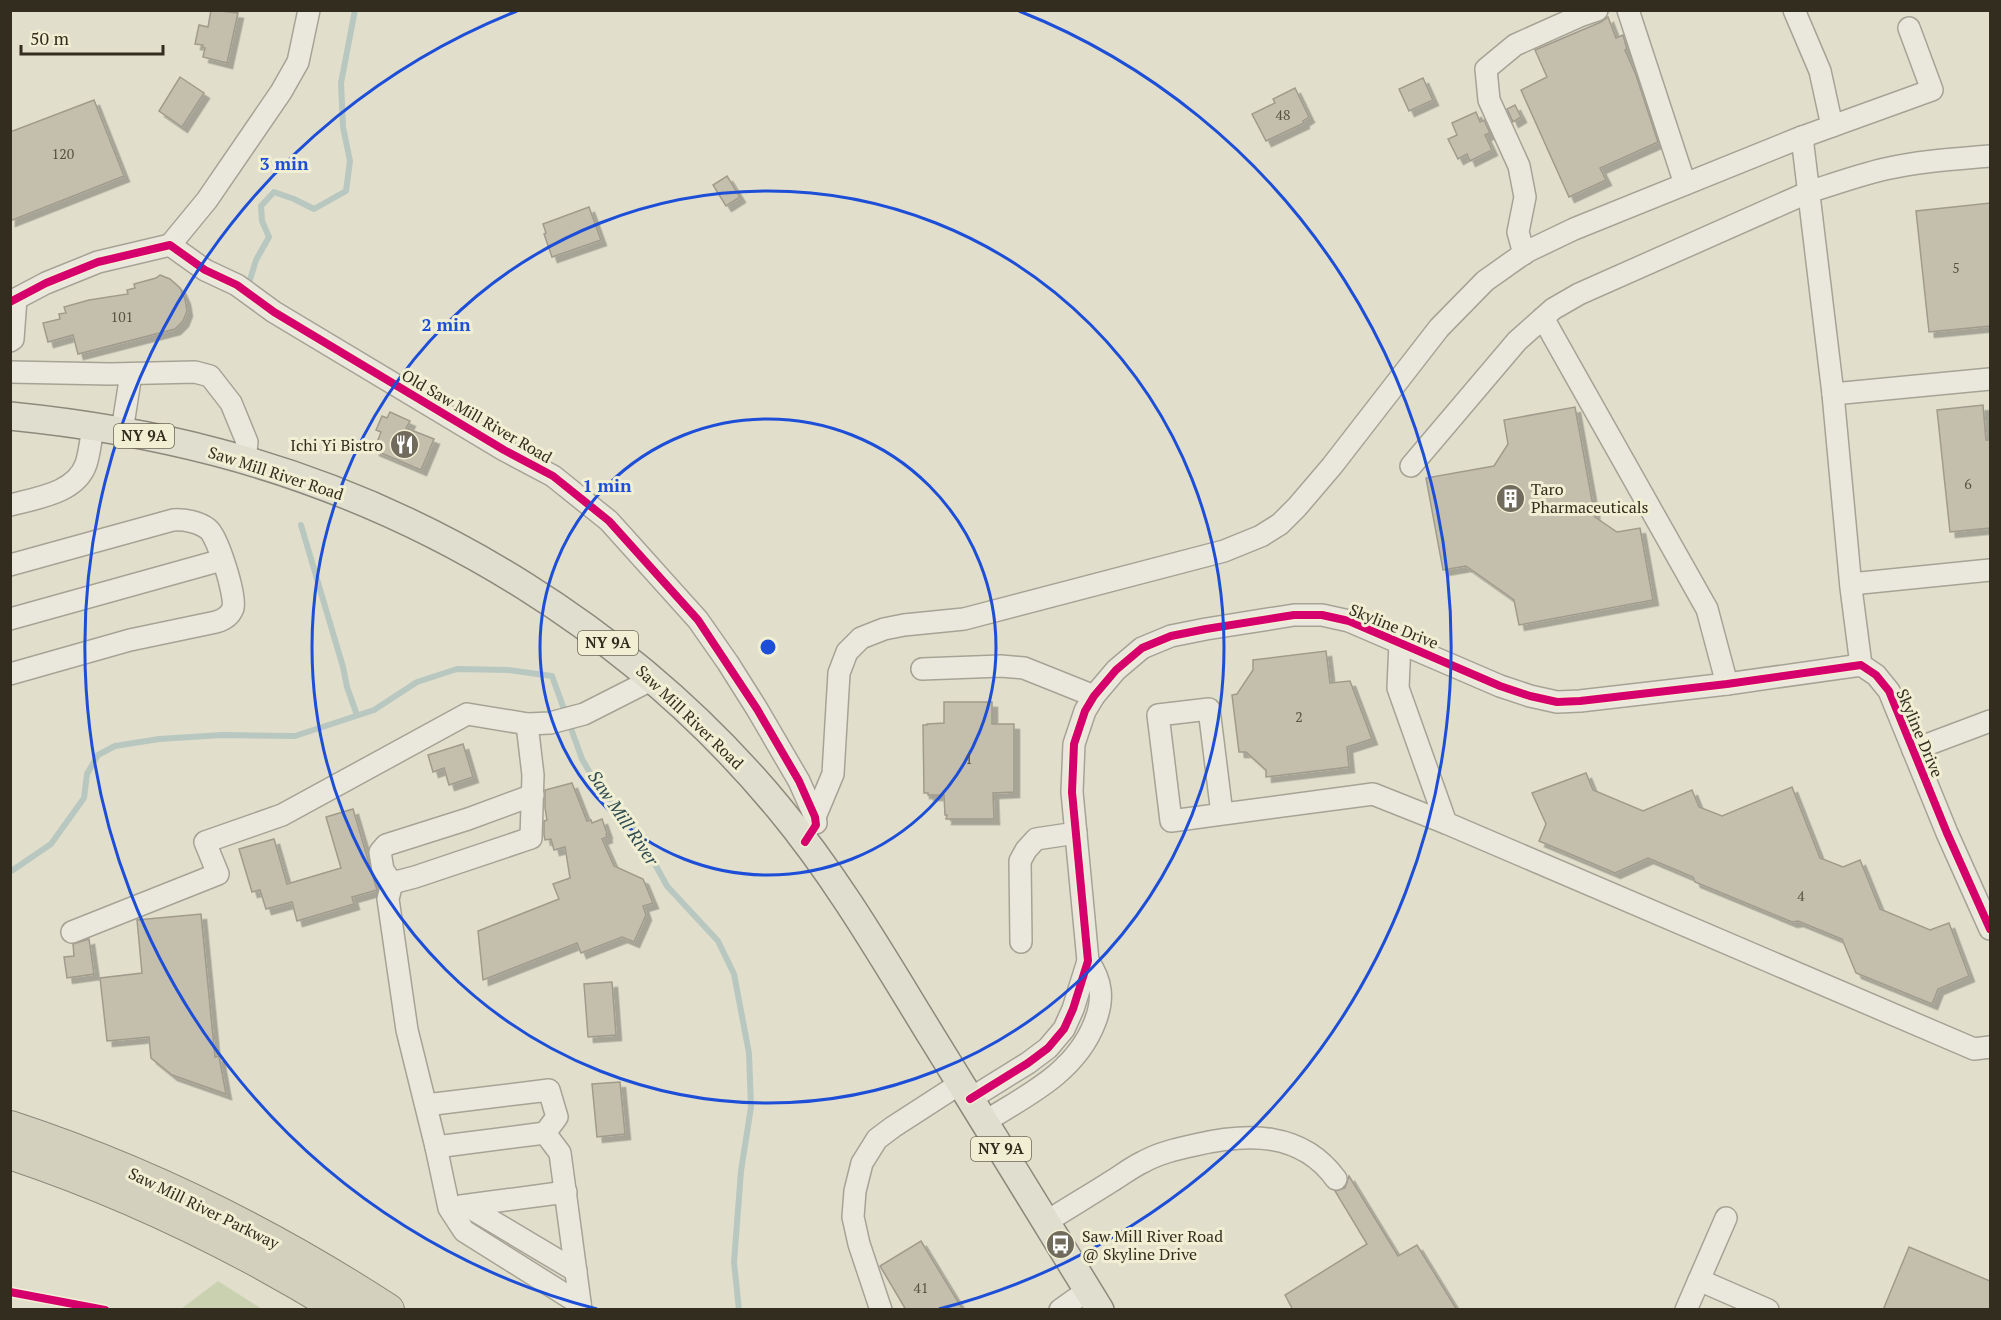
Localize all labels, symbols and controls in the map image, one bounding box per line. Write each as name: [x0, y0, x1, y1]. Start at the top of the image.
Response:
scale bar: [21, 18, 164, 56]
text: 50 m: [30, 26, 70, 50]
house number: 48: [1276, 105, 1290, 124]
house number: 120: [52, 144, 74, 163]
text: 3 min: [259, 151, 309, 175]
house number: 5: [1952, 258, 1960, 277]
house number: 101: [111, 307, 133, 326]
text: 2 min: [421, 312, 471, 336]
street label: Old Saw Mill River Road: [398, 364, 556, 468]
road number: NY 9A: [114, 424, 174, 448]
restaurant icon: Ichi Yi Bistro: [388, 429, 420, 461]
place label: Ichi Yi Bistro: [290, 434, 383, 456]
street label: Saw Mill River Road: [206, 441, 347, 505]
text: 1 min: [582, 473, 632, 497]
house number: 6: [1964, 474, 1972, 493]
place label: Taro Pharmaceuticals: [1531, 478, 1649, 518]
building icon: Taro Pharmaceuticals: [1494, 482, 1526, 514]
street label: Skyline Drive: [1346, 598, 1442, 654]
road number: NY 9A: [578, 631, 638, 655]
centre of rings: [758, 637, 778, 657]
street label: Saw Mill River Road: [632, 660, 748, 774]
street label: Skyline Drive: [1891, 685, 1949, 781]
house number: 2: [1295, 707, 1303, 726]
house number: 1: [965, 749, 973, 768]
water label: Saw Mill River: [583, 765, 665, 871]
house number: 4: [1797, 886, 1805, 905]
road number: NY 9A: [971, 1137, 1031, 1161]
street label: Saw Mill River Parkway: [125, 1162, 284, 1254]
place label: Saw Mill River Road @ Skyline Drive: [1082, 1225, 1223, 1265]
bus stop icon: Saw Mill River Road @ Skyline Drive: [1045, 1229, 1077, 1261]
house number: 41: [914, 1278, 928, 1297]

